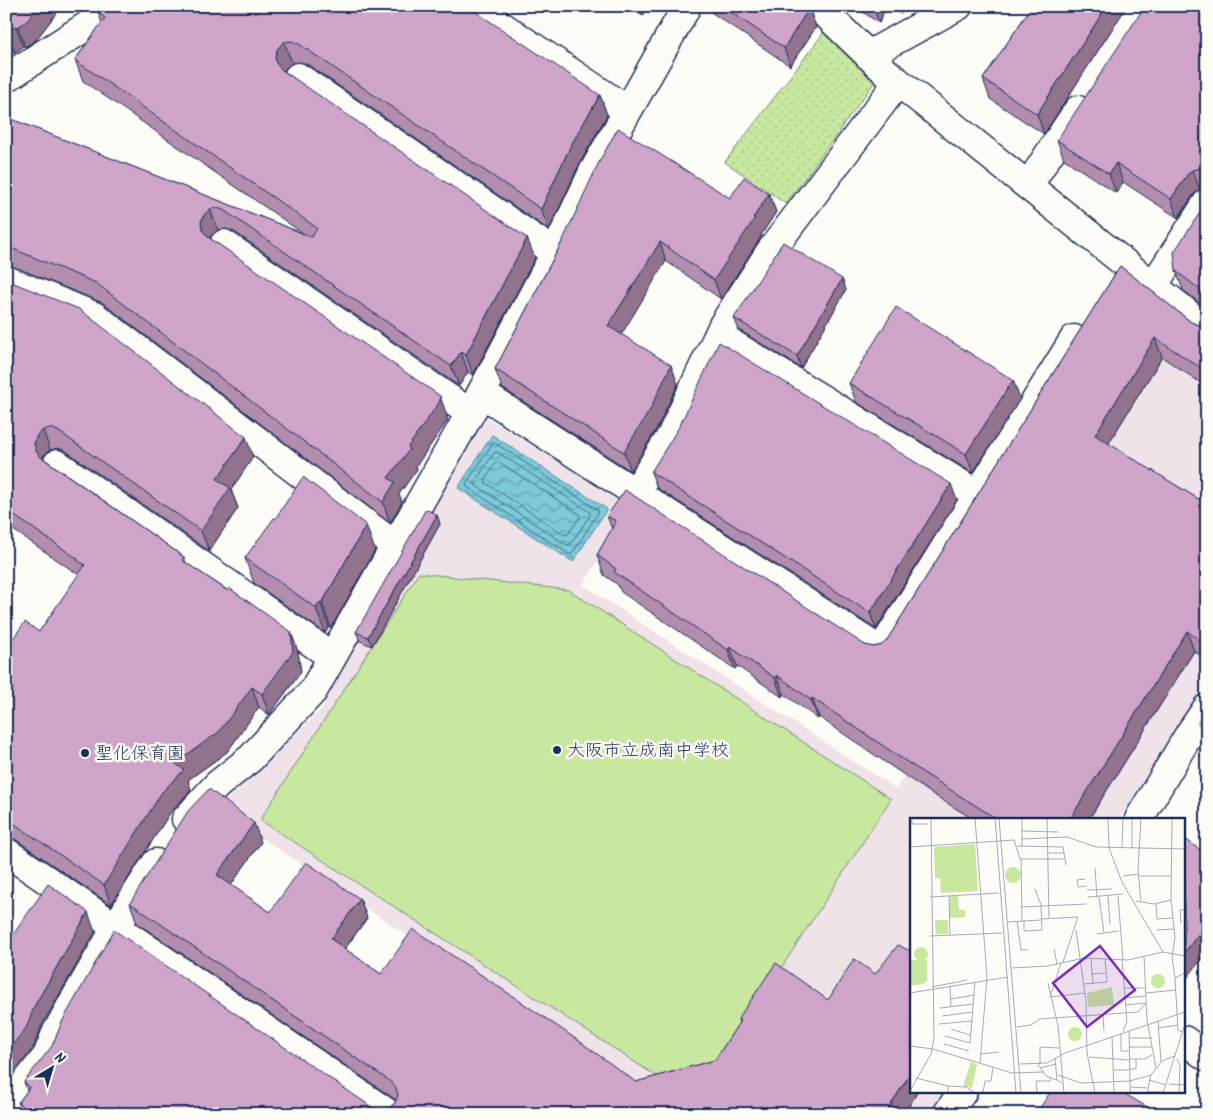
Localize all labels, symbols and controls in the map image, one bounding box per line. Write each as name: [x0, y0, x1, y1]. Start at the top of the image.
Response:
place label: 大阪市立成南中学校: [567, 737, 729, 766]
place label: 聖化保育園: [95, 740, 185, 769]
marker: 大阪市立成南中学校: [551, 744, 563, 756]
marker: 聖化保育園: [79, 747, 91, 759]
inset map: [910, 818, 1186, 1092]
north arrow: [28, 1042, 78, 1092]
text: N: [49, 1047, 70, 1070]

